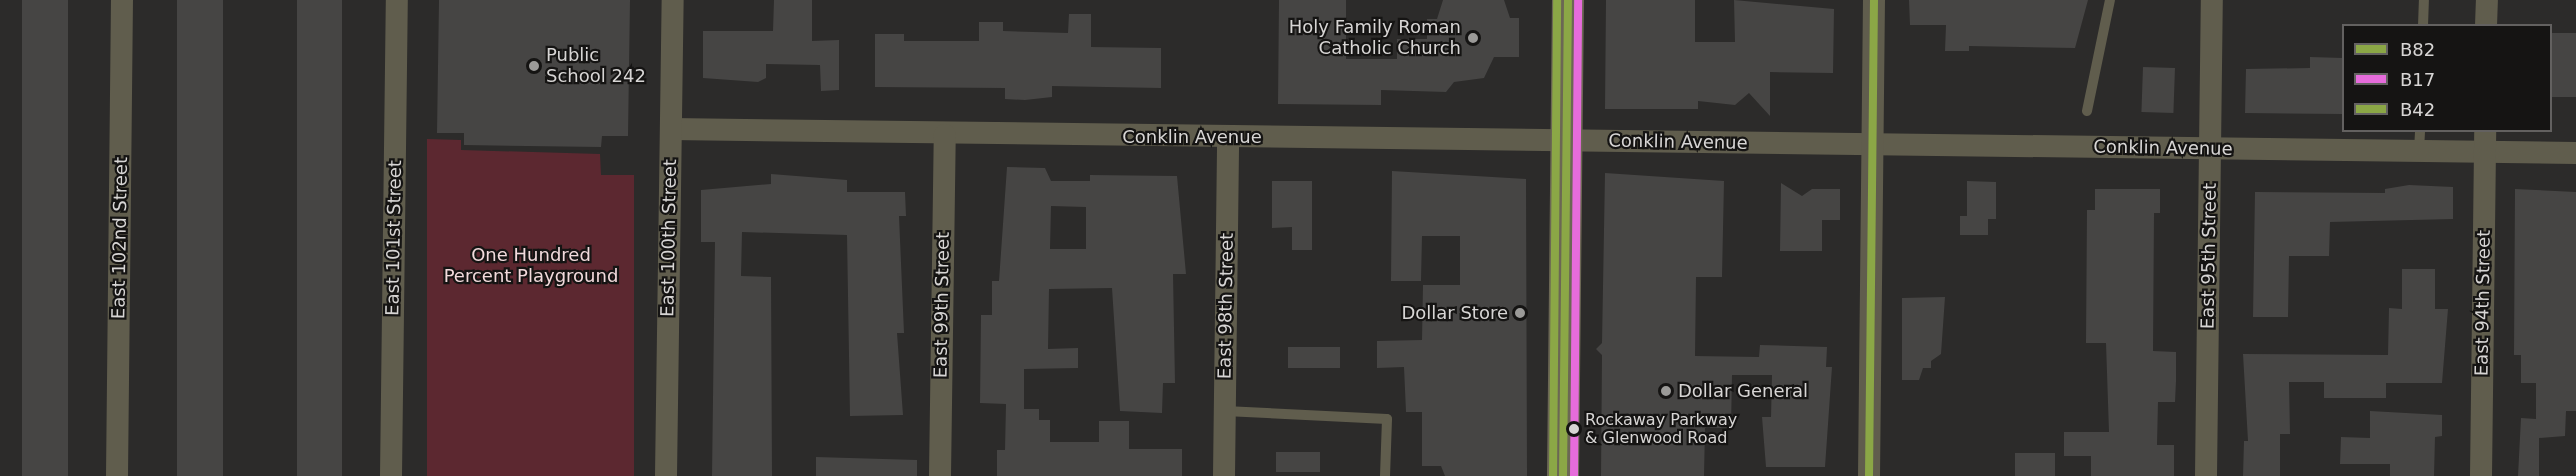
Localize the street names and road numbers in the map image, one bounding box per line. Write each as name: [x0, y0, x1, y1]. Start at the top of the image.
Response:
street label: Conklin Avenue: [1122, 126, 1262, 148]
street label: Conklin Avenue: [1608, 130, 1748, 154]
street label: Conklin Avenue: [2093, 136, 2233, 160]
street label: East 102nd Street: [108, 157, 132, 319]
street label: East 100th Street: [657, 159, 681, 317]
street label: East 101st Street: [382, 160, 406, 316]
street label: East 95th Street: [2197, 183, 2221, 329]
street label: East 94th Street: [2471, 230, 2495, 376]
street label: East 99th Street: [930, 232, 954, 378]
street label: East 98th Street: [1214, 233, 1238, 379]

